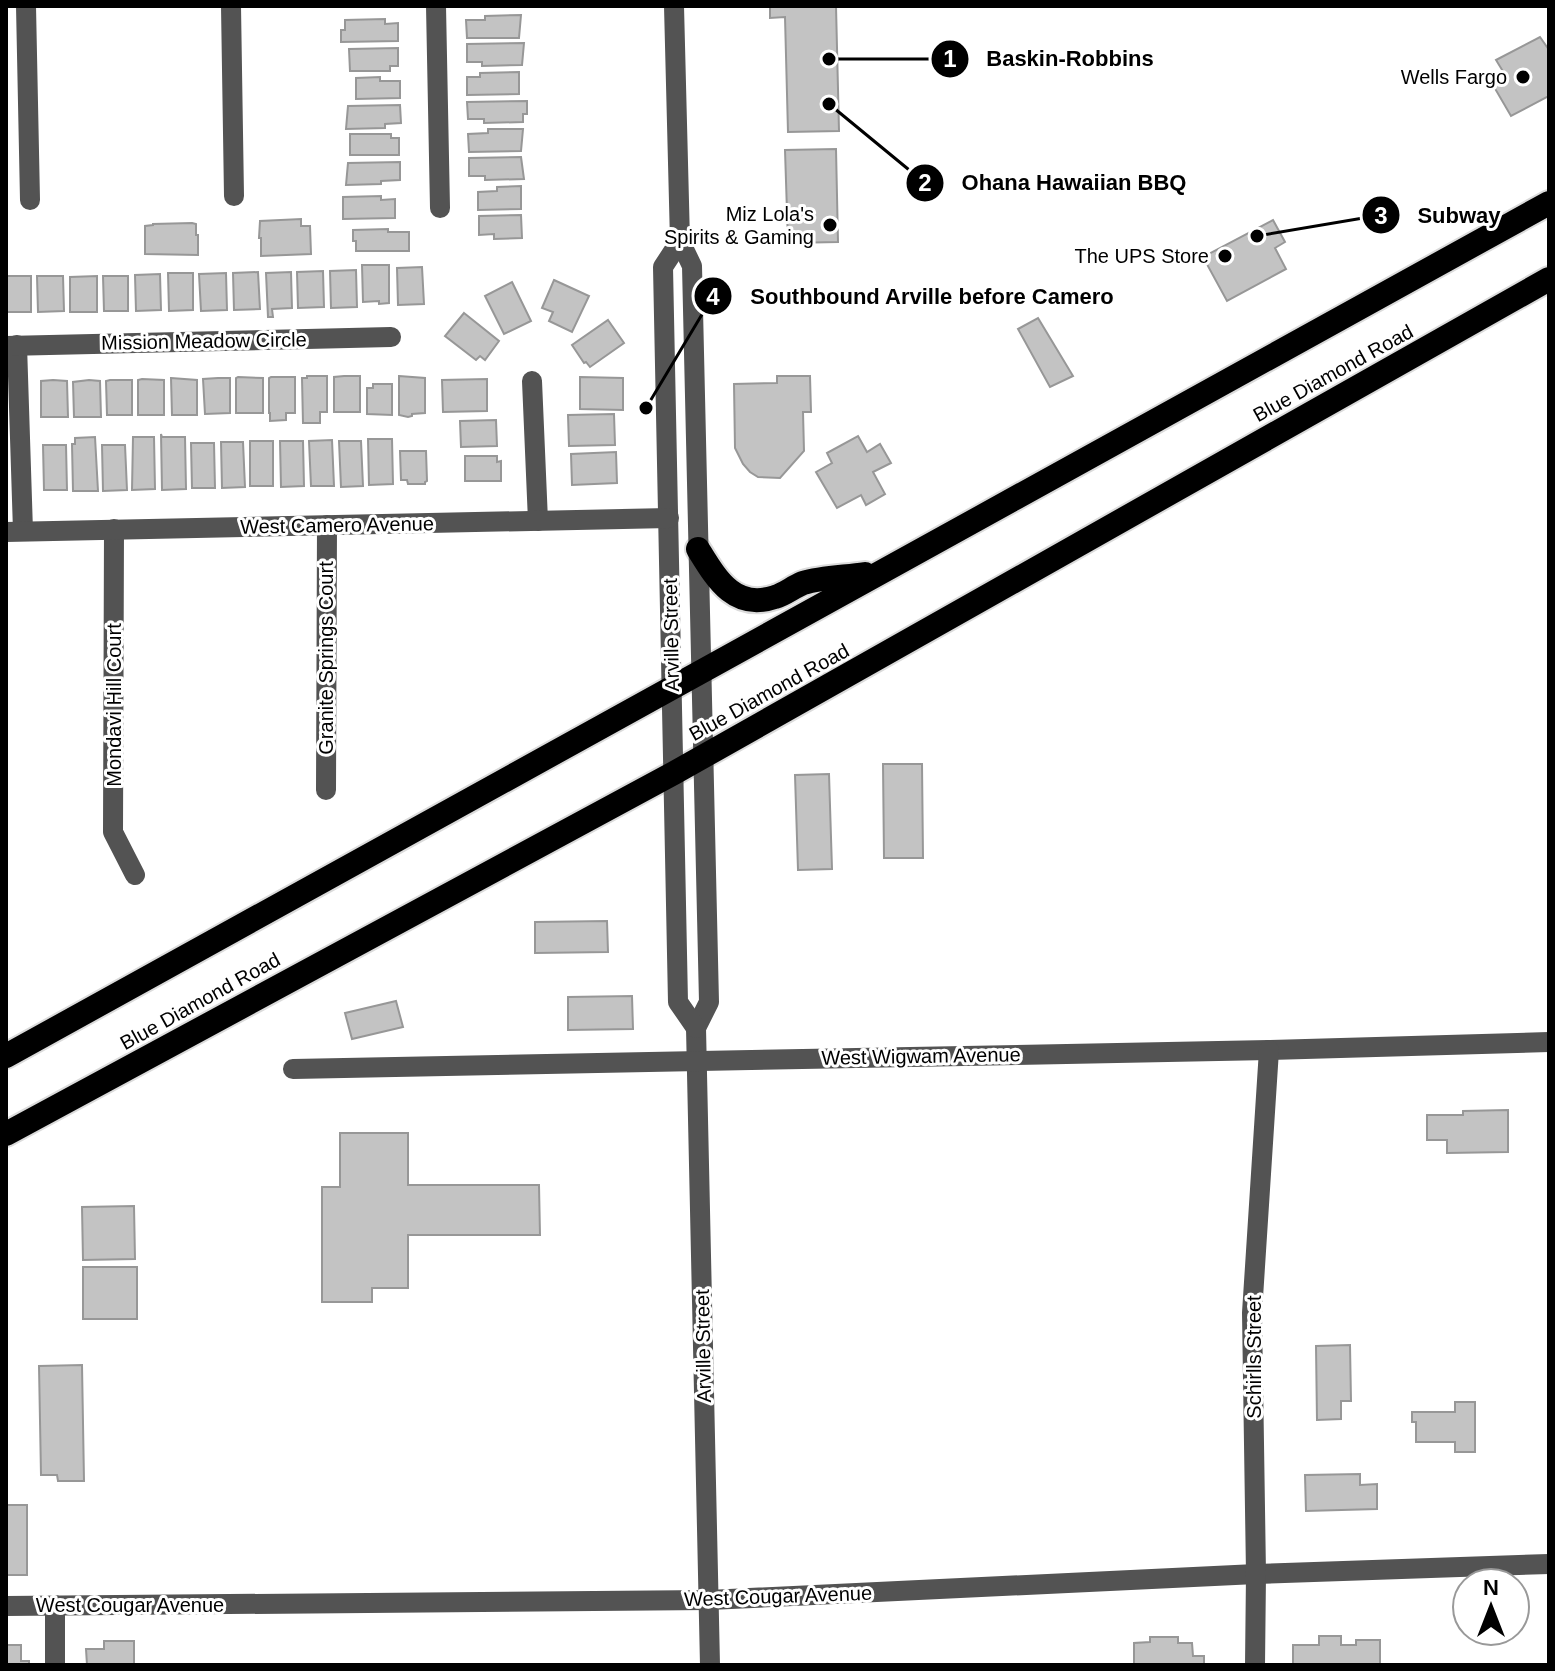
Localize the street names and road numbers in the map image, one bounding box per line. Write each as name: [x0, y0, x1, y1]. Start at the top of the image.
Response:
street label: Blue Diamond Road: [1249, 320, 1417, 426]
street label: Mission Meadow Circle: [101, 328, 307, 354]
street label: West Camero Avenue: [240, 512, 434, 538]
street label: Granite Springs Court: [315, 561, 337, 755]
street label: Arville Street: [659, 578, 683, 692]
street label: Mondavi Hill Court: [103, 623, 125, 787]
street label: Blue Diamond Road: [685, 639, 853, 745]
street label: Blue Diamond Road: [116, 948, 284, 1054]
street label: West Wigwam Avenue: [821, 1043, 1021, 1069]
street label: Arville Street: [691, 1289, 715, 1403]
street label: Schirlls Street: [1243, 1295, 1265, 1419]
street label: West Cougar Avenue: [684, 1582, 872, 1610]
street label: West Cougar Avenue: [36, 1594, 224, 1616]

